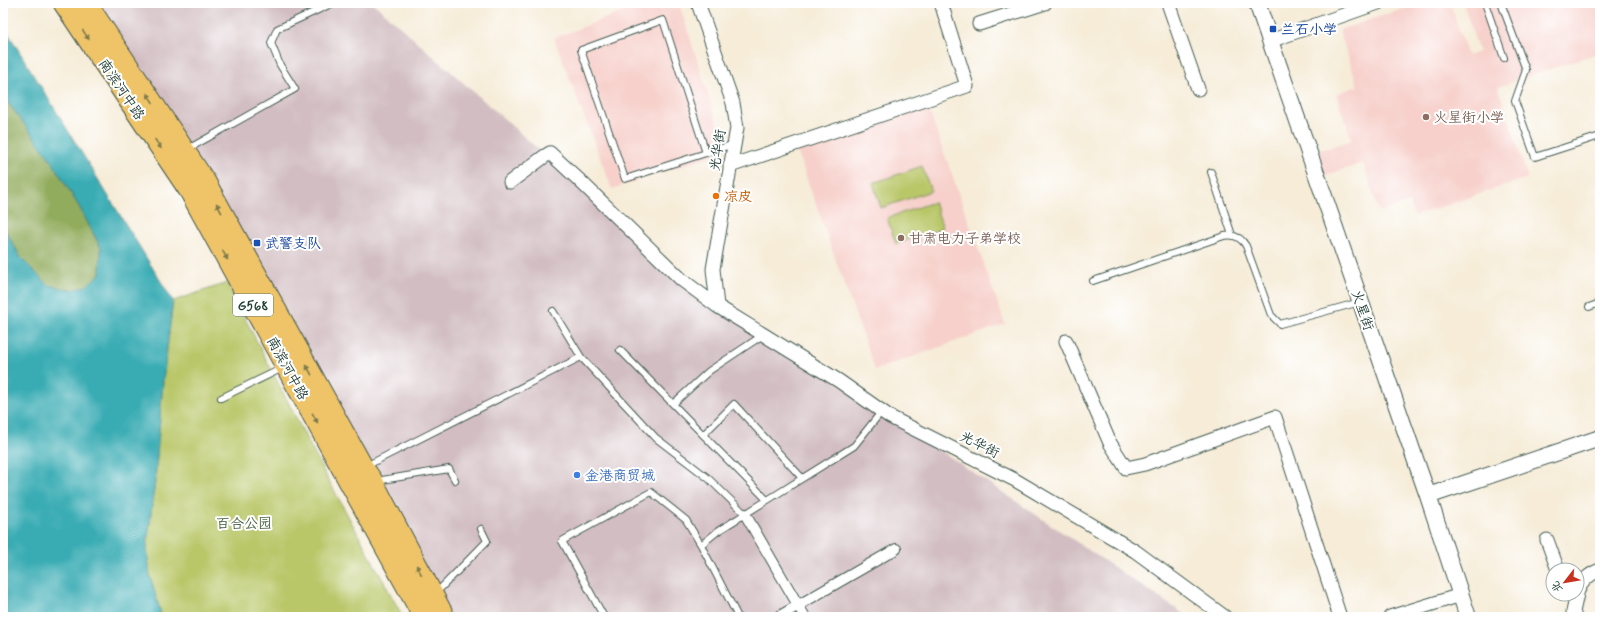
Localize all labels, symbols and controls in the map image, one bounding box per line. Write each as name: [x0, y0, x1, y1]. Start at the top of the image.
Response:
place label: 兰石小学: [1281, 21, 1337, 39]
marker: 兰石小学: [1268, 24, 1278, 34]
one-way arrow: [82, 30, 90, 41]
street label: 南滨河中路: [94, 56, 148, 124]
one-way arrow: [146, 93, 154, 103]
place label: 火星街小学: [1434, 109, 1504, 127]
marker: 火星街小学: [1421, 112, 1431, 122]
street label: 光华街: [706, 128, 730, 172]
one-way arrow: [154, 138, 162, 149]
place label: 凉皮: [724, 188, 752, 206]
marker: 凉皮: [711, 191, 721, 201]
one-way arrow: [216, 202, 223, 213]
place label: 甘肃电力子弟学校: [909, 230, 1021, 248]
marker: 甘肃电力子弟学校: [896, 233, 906, 243]
place label: 武警支队: [265, 235, 321, 253]
marker: 武警支队: [252, 238, 262, 248]
one-way arrow: [222, 249, 229, 261]
street label: 火星街: [1347, 288, 1377, 333]
road number: G568: [233, 294, 273, 316]
street label: 南滨河中路: [262, 334, 312, 403]
one-way arrow: [306, 364, 313, 376]
one-way arrow: [312, 412, 319, 424]
street label: 光华街: [957, 427, 1002, 462]
place label: 金港商贸城: [585, 467, 655, 485]
marker: 金港商贸城: [572, 470, 582, 480]
park label: 百合公园: [216, 515, 272, 533]
north arrow: [1545, 562, 1585, 602]
one-way arrow: [415, 564, 422, 576]
text: 北: [1548, 578, 1566, 595]

